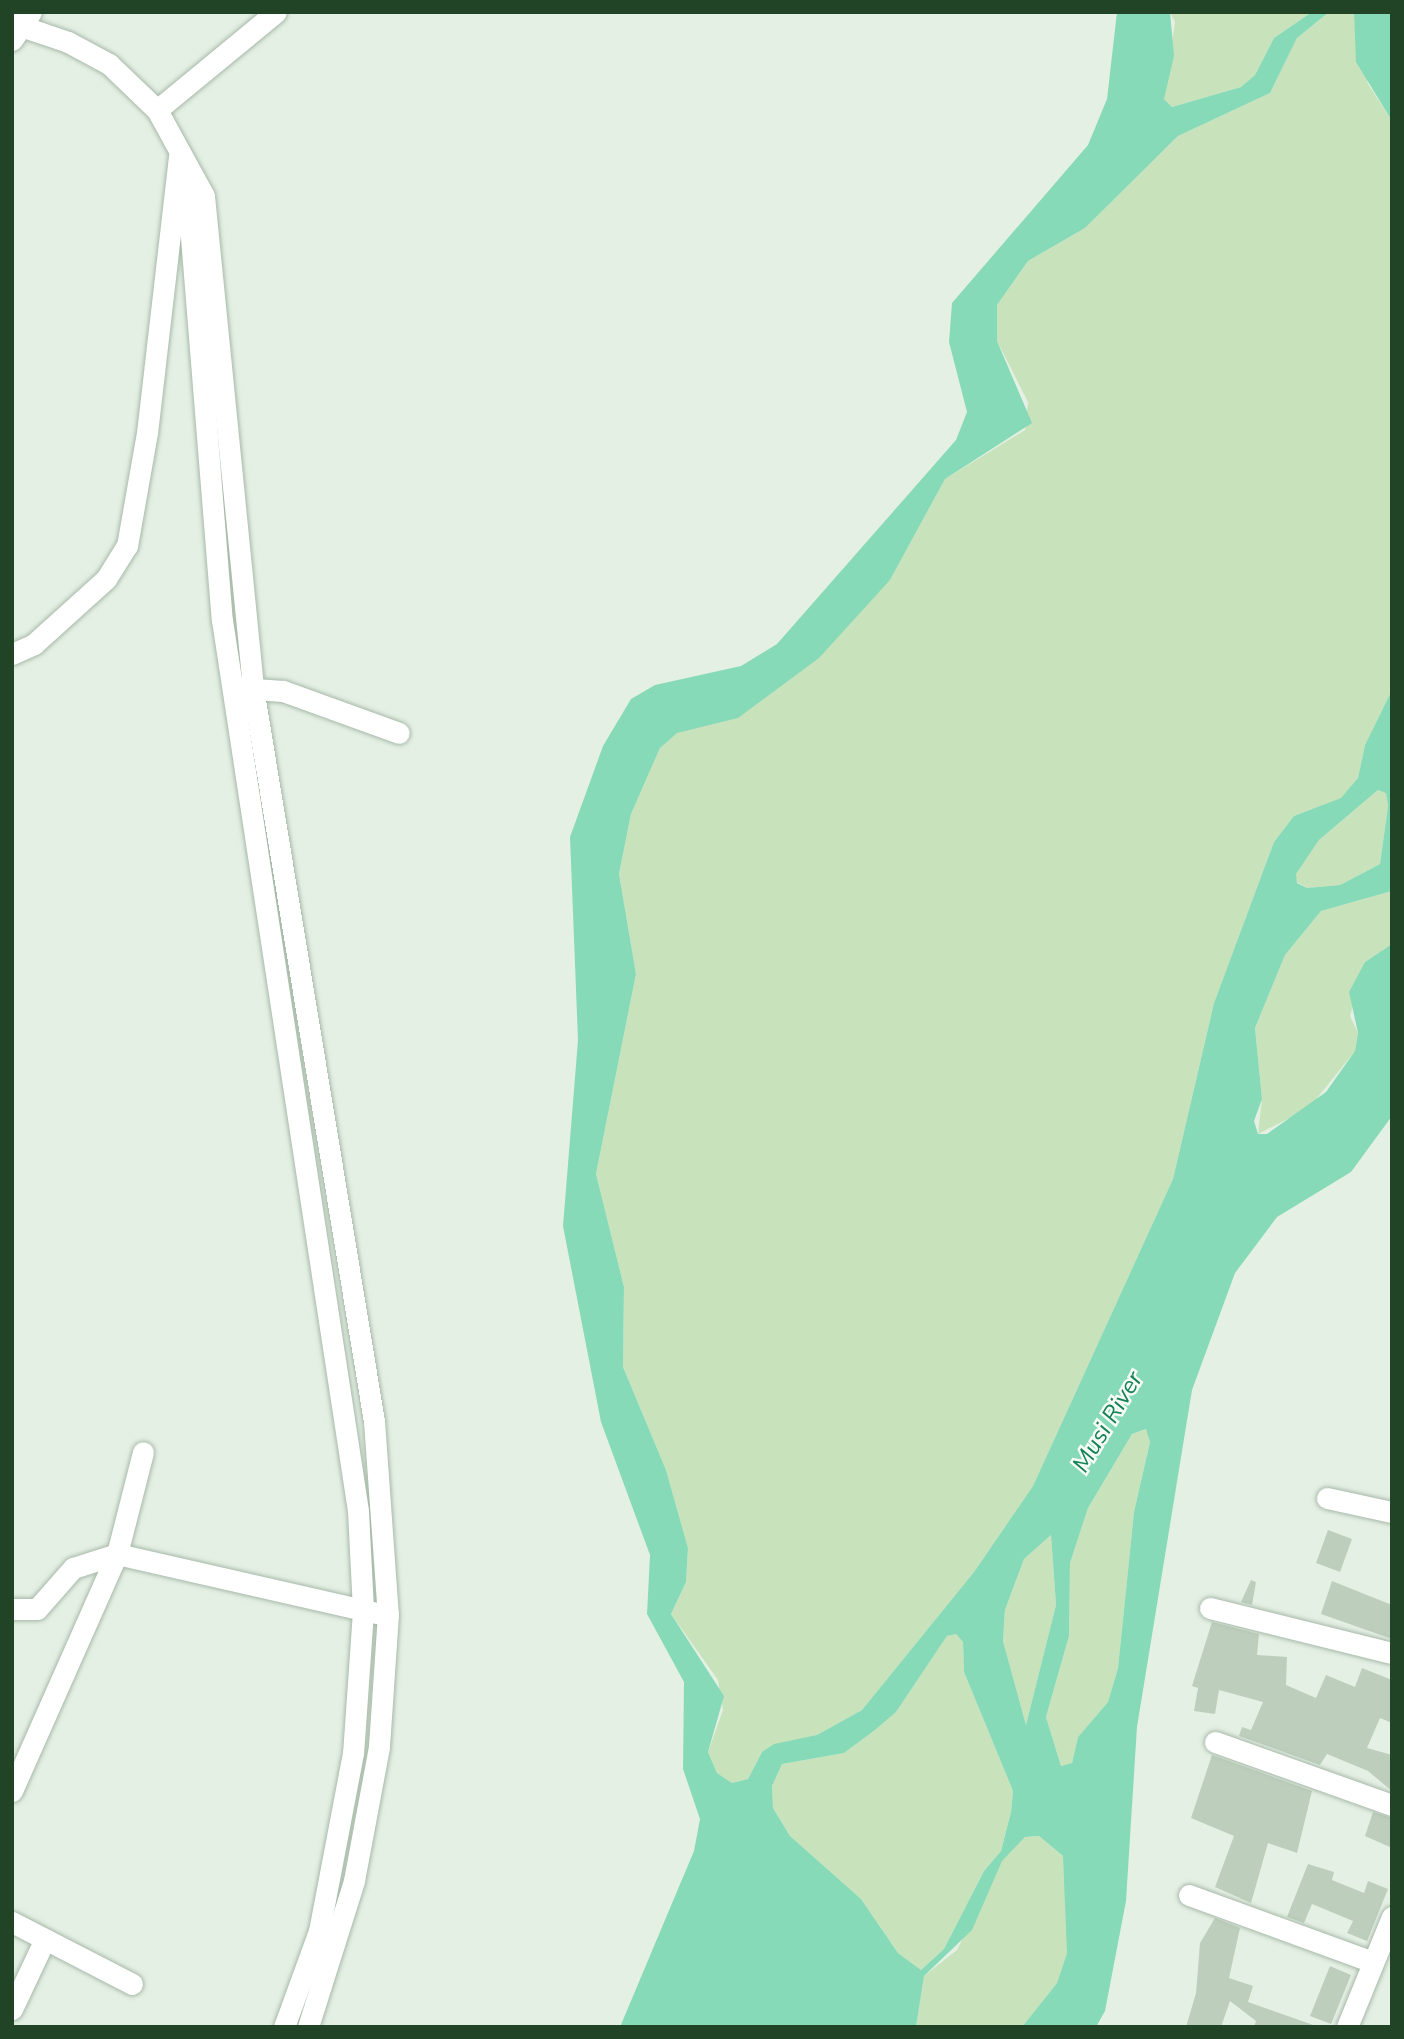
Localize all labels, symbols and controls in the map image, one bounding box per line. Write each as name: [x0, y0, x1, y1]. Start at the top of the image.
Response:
water label: Musi River: [1067, 1366, 1149, 1478]

